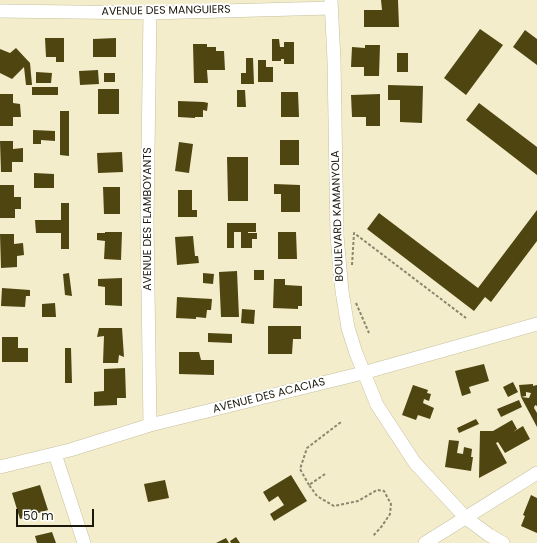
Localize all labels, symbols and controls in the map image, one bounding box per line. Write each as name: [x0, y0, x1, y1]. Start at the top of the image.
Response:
street label: AVENUE DES MANGUIERS: [101, 3, 231, 19]
street label: AVENUE DES FLAMBOYANTS: [141, 147, 155, 291]
street label: BOULEVARD KAMANYOLA: [329, 150, 347, 282]
street label: AVENUE DES ACACIAS: [211, 376, 327, 416]
scale bar: [18, 501, 96, 527]
text: 50 m: [23, 507, 54, 524]

